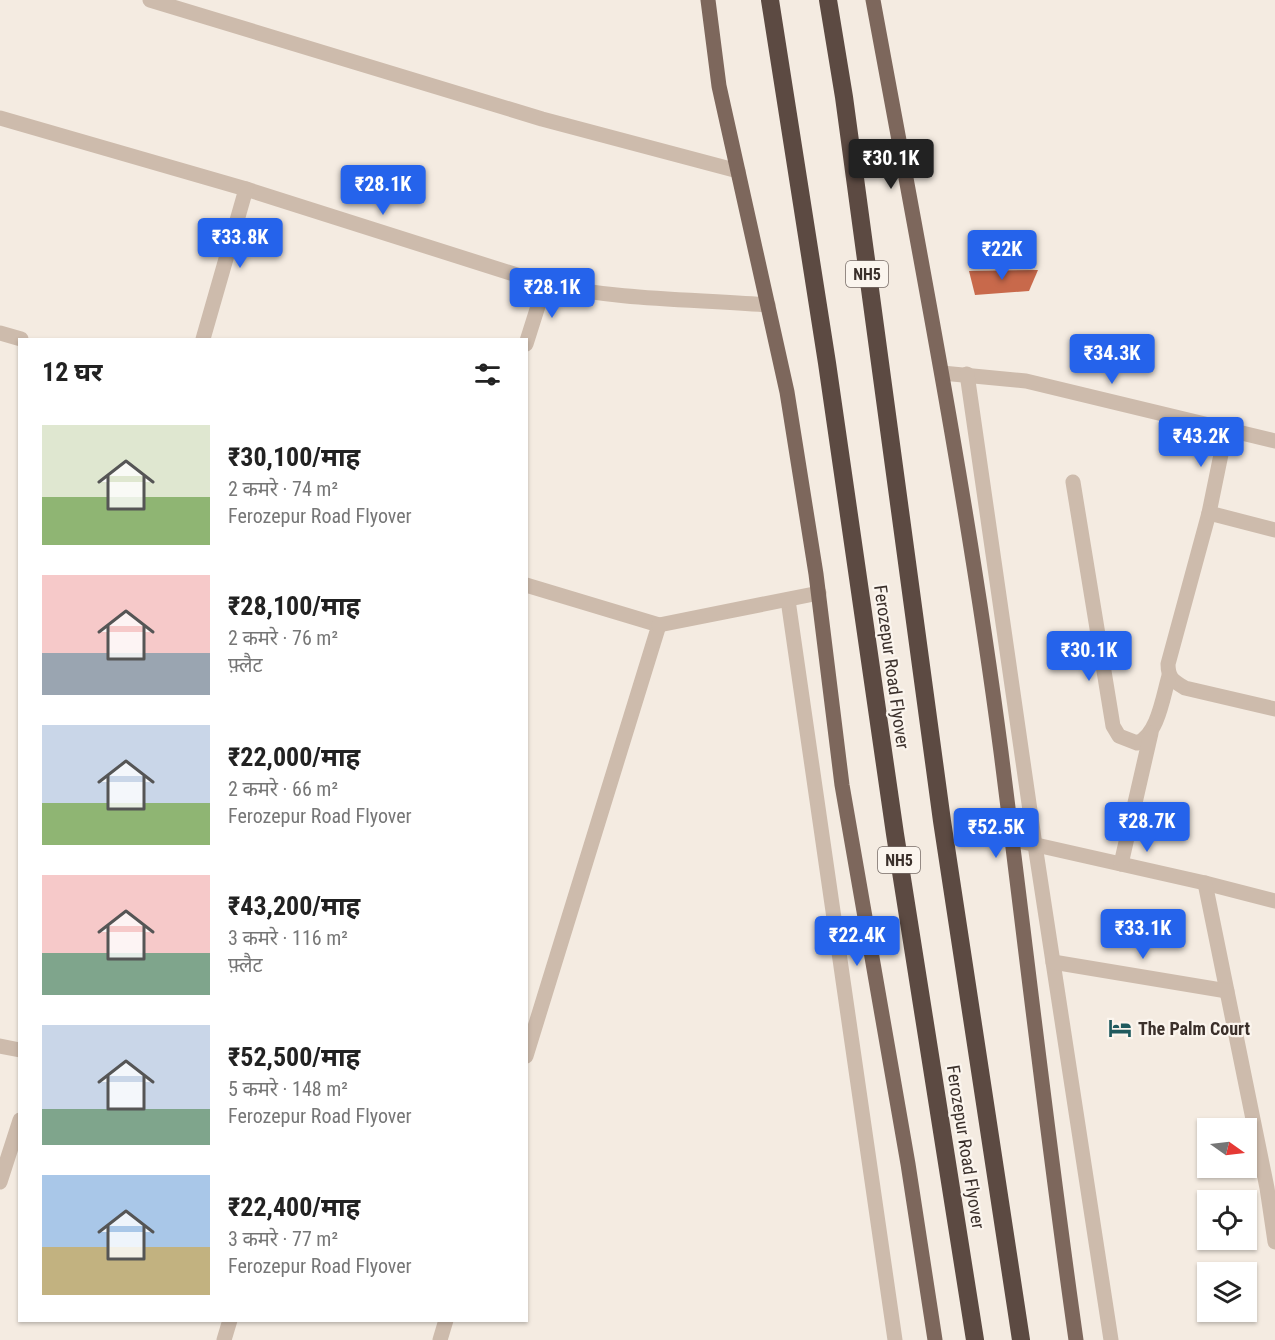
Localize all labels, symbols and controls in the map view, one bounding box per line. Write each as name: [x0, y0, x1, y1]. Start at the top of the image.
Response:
pin: ₹30.1K: [842, 139, 940, 190]
text: ₹30.1K: [863, 146, 919, 170]
pin: ₹28.1K: [334, 165, 432, 216]
text: ₹28.1K: [355, 172, 411, 196]
pin: ₹33.8K: [191, 218, 289, 269]
text: ₹33.8K: [212, 225, 268, 249]
pin: ₹22K: [966, 230, 1038, 281]
text: ₹22K: [982, 237, 1022, 261]
road number: NH5: [846, 261, 888, 287]
pin: ₹28.1K: [503, 268, 601, 319]
text: ₹28.1K: [524, 275, 580, 299]
pin: ₹34.3K: [1063, 334, 1161, 385]
text: ₹34.3K: [1084, 341, 1140, 365]
text: 12 घर: [42, 357, 103, 387]
icon: filters: [471, 358, 504, 391]
pin: ₹43.2K: [1152, 417, 1250, 468]
text: ₹43.2K: [1173, 424, 1229, 448]
text: ₹30,100/माह: [228, 442, 360, 472]
icon: home: [90, 449, 162, 521]
text: 2 कमरे · 74 m²: [228, 477, 338, 501]
text: Ferozepur Road Flyover: [228, 504, 412, 528]
street label: Ferozepur Road Flyover: [870, 584, 914, 751]
text: ₹28,100/माह: [228, 591, 360, 621]
icon: home: [90, 599, 162, 671]
text: 2 कमरे · 76 m²: [228, 626, 338, 650]
pin: ₹30.1K: [1040, 631, 1138, 682]
text: ₹30.1K: [1061, 638, 1117, 662]
text: फ़्लैट: [228, 653, 263, 677]
text: ₹22,000/माह: [228, 742, 360, 772]
icon: home: [90, 749, 162, 821]
text: 2 कमरे · 66 m²: [228, 777, 338, 801]
pin: ₹28.7K: [1098, 802, 1196, 853]
text: Ferozepur Road Flyover: [228, 804, 412, 828]
pin: ₹52.5K: [947, 808, 1045, 859]
text: ₹28.7K: [1119, 809, 1175, 833]
text: ₹52.5K: [968, 815, 1024, 839]
road number: NH5: [878, 847, 920, 873]
text: ₹43,200/माह: [228, 891, 360, 921]
icon: home: [90, 899, 162, 971]
pin: ₹33.1K: [1094, 909, 1192, 960]
pin: ₹22.4K: [808, 916, 906, 967]
text: ₹33.1K: [1115, 916, 1171, 940]
text: ₹22.4K: [829, 923, 885, 947]
text: 3 कमरे · 116 m²: [228, 926, 348, 950]
text: फ़्लैट: [228, 953, 263, 977]
hotel icon: The Palm Court: [1107, 1015, 1133, 1041]
place label: The Palm Court: [1138, 1018, 1250, 1039]
text: ₹52,500/माह: [228, 1042, 360, 1072]
icon: home: [90, 1049, 162, 1121]
street label: Ferozepur Road Flyover: [943, 1064, 989, 1231]
text: 5 कमरे · 148 m²: [228, 1077, 348, 1101]
text: Ferozepur Road Flyover: [228, 1104, 412, 1128]
north arrow: [1197, 1118, 1257, 1178]
map controls: [1197, 1118, 1257, 1322]
button: locate: [1197, 1190, 1257, 1250]
text: ₹22,400/माह: [228, 1192, 360, 1222]
icon: home: [90, 1199, 162, 1271]
text: 3 कमरे · 77 m²: [228, 1227, 338, 1251]
text: Ferozepur Road Flyover: [228, 1254, 412, 1278]
button: layers: [1197, 1262, 1257, 1322]

